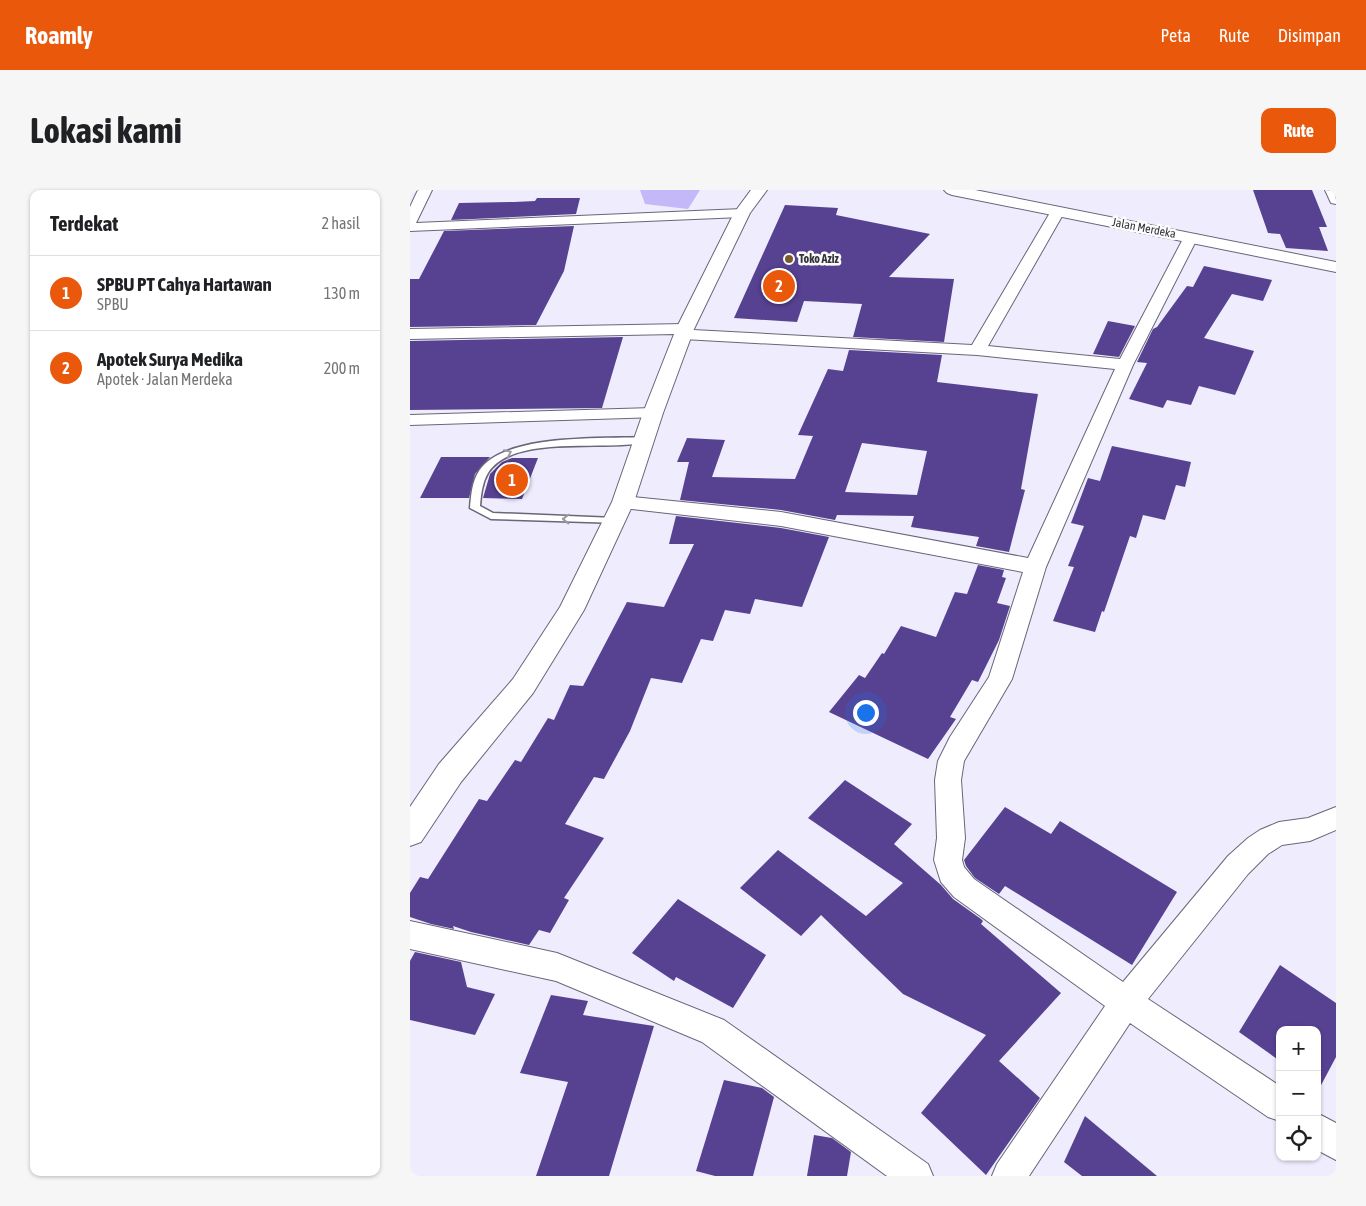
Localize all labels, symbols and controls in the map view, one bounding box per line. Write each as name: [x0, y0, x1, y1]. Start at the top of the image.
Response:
text: Roamly: [25, 22, 93, 49]
text: Peta: [1160, 25, 1191, 46]
text: Rute: [1219, 25, 1250, 46]
text: Disimpan: [1278, 25, 1341, 46]
button: Rute: [1261, 108, 1336, 153]
text: Lokasi kami: [30, 110, 182, 150]
text: Terdekat: [50, 211, 118, 235]
text: 2 hasil: [322, 214, 360, 232]
street label: Jalan Merdeka: [1111, 215, 1177, 241]
place label: Toko Aziz: [799, 252, 839, 266]
marker: Toko Aziz: [783, 253, 795, 265]
pin: 2: [763, 267, 795, 305]
text: SPBU PT Cahya Hartawan: [97, 273, 272, 295]
text: 1: [62, 284, 70, 302]
text: 130 m: [324, 284, 360, 302]
text: SPBU: [97, 295, 129, 313]
text: Apotek Surya Medika: [97, 348, 243, 370]
text: 2: [62, 359, 70, 377]
text: 200 m: [324, 359, 360, 377]
text: Apotek · Jalan Merdeka: [97, 370, 233, 388]
one-way arrow: [503, 449, 512, 460]
pin: 1: [496, 461, 528, 499]
one-way arrow: [562, 514, 570, 524]
your location: [853, 700, 879, 726]
map controls: [1276, 1026, 1321, 1161]
button: +: [1276, 1026, 1321, 1071]
button: −: [1276, 1071, 1321, 1116]
button: locate: [1276, 1116, 1321, 1161]

